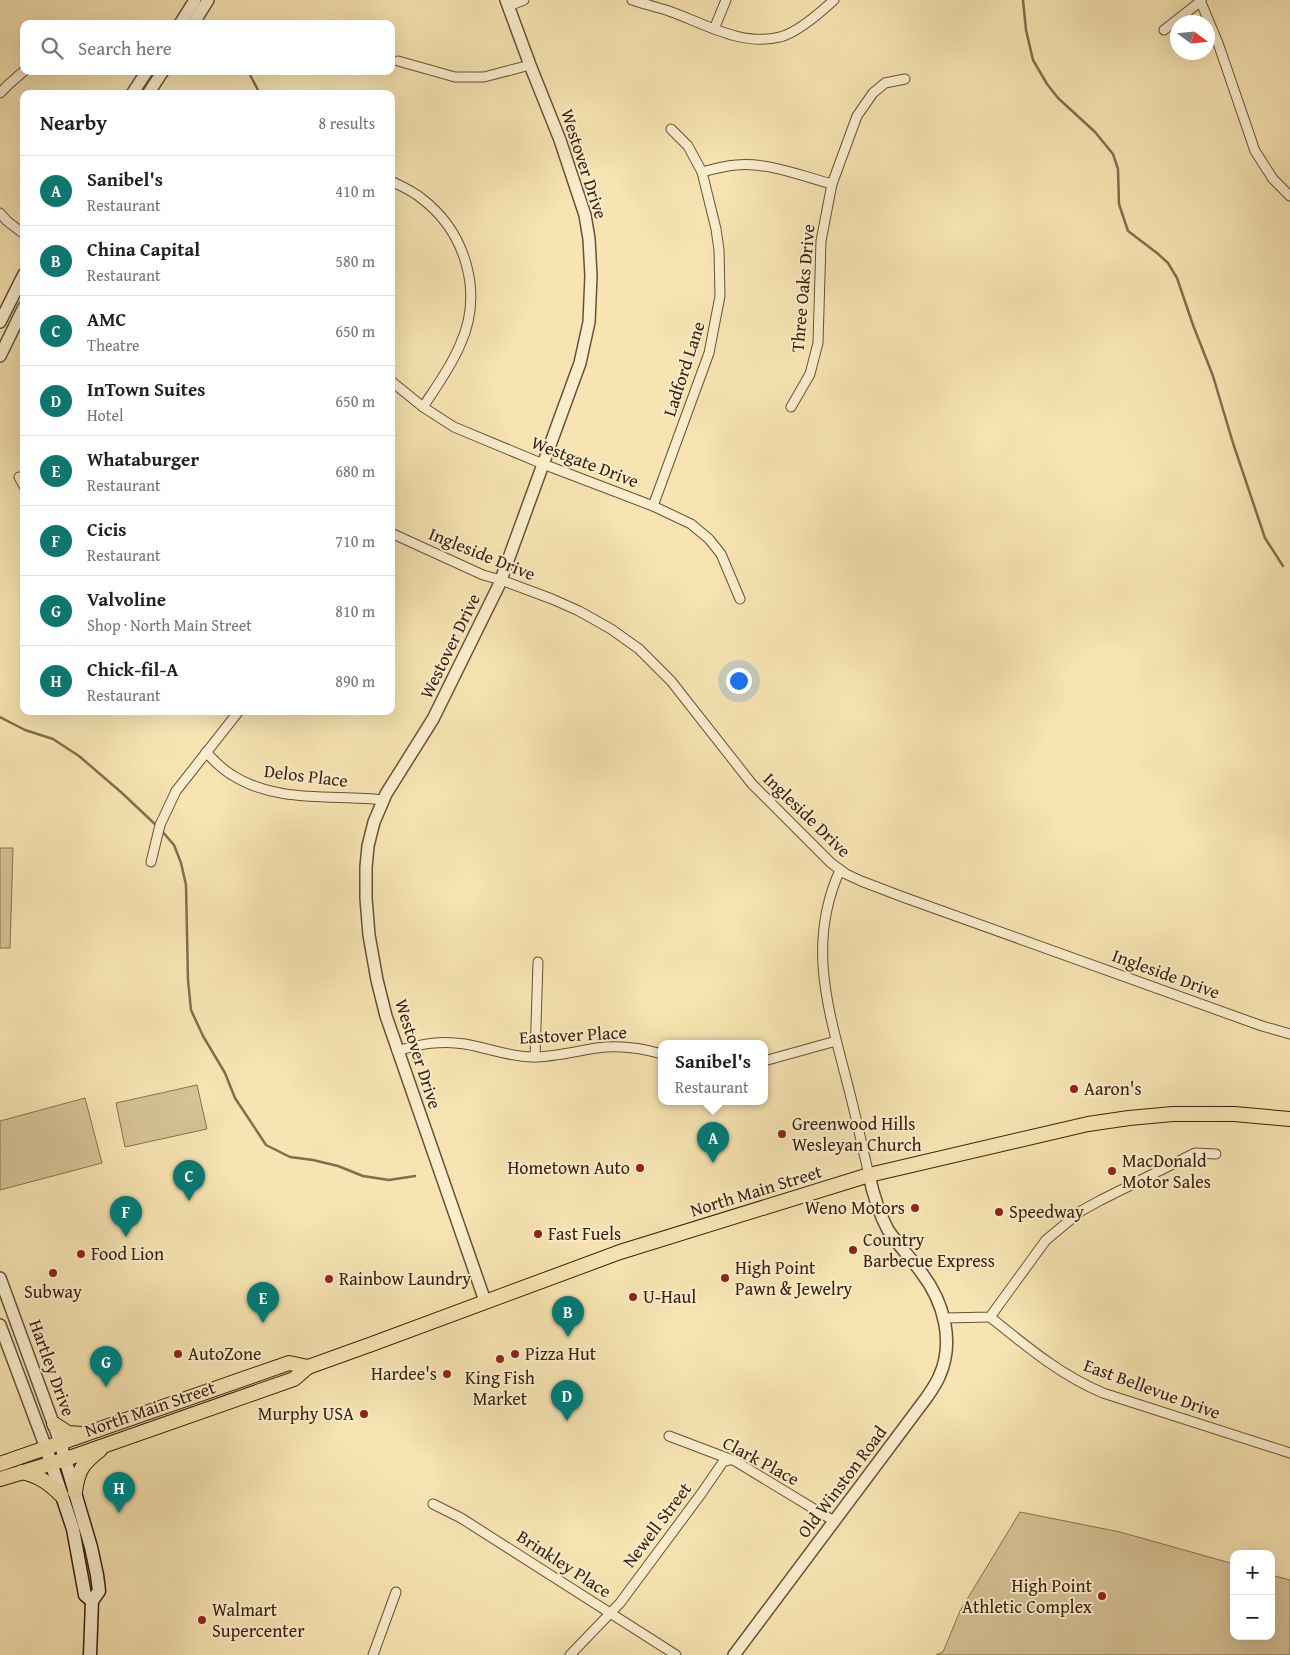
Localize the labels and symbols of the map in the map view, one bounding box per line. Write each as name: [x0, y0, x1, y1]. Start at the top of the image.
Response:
north arrow: [1170, 15, 1215, 60]
street label: Westover Drive: [554, 105, 615, 222]
street label: Three Oaks Drive: [783, 223, 822, 353]
street label: Ladford Lane: [655, 318, 712, 420]
street label: Westgate Drive: [528, 429, 643, 494]
street label: Ingleside Drive: [425, 520, 539, 587]
street label: Westover Drive: [412, 589, 487, 703]
your location: [726, 668, 752, 694]
street label: Delos Place: [263, 757, 350, 794]
street label: Ingleside Drive: [757, 766, 857, 863]
street label: Ingleside Drive: [1109, 942, 1224, 1005]
street label: Westover Drive: [388, 995, 449, 1112]
street label: Eastover Place: [518, 1018, 628, 1051]
place label: Aaron's: [1084, 1075, 1142, 1102]
marker: Aaron's: [1068, 1083, 1080, 1095]
place label: Greenwood Hills Wesleyan Church: [792, 1110, 922, 1158]
pin: A: [697, 1122, 729, 1163]
marker: Greenwood Hills Wesleyan Church: [776, 1128, 788, 1140]
place label: MacDonald Motor Sales: [1122, 1147, 1211, 1195]
place label: Hometown Auto: [507, 1154, 630, 1181]
street label: North Main Street: [687, 1157, 826, 1223]
pin: C: [173, 1160, 205, 1201]
marker: Hometown Auto: [634, 1162, 646, 1174]
marker: MacDonald Motor Sales: [1106, 1165, 1118, 1177]
place label: Weno Motors: [805, 1194, 905, 1221]
pin: F: [110, 1196, 142, 1237]
place label: Speedway: [1009, 1198, 1084, 1225]
marker: Weno Motors: [909, 1202, 921, 1214]
marker: Speedway: [993, 1206, 1005, 1218]
place label: Fast Fuels: [548, 1220, 621, 1247]
place label: Country Barbecue Express: [863, 1226, 995, 1274]
marker: Fast Fuels: [532, 1228, 544, 1240]
place label: Food Lion: [91, 1240, 164, 1267]
marker: Country Barbecue Express: [847, 1244, 859, 1256]
marker: Food Lion: [75, 1248, 87, 1260]
place label: High Point Pawn & Jewelry: [735, 1254, 852, 1302]
place label: Rainbow Laundry: [339, 1265, 471, 1292]
marker: Subway: [47, 1267, 59, 1279]
marker: High Point Pawn & Jewelry: [719, 1272, 731, 1284]
marker: Rainbow Laundry: [323, 1273, 335, 1285]
place label: Subway: [24, 1278, 82, 1305]
pin: E: [247, 1282, 279, 1323]
place label: U-Haul: [643, 1283, 696, 1310]
marker: U-Haul: [627, 1291, 639, 1303]
pin: B: [552, 1296, 584, 1337]
street label: Hartley Drive: [23, 1316, 82, 1420]
place label: AutoZone: [188, 1340, 261, 1367]
place label: Pizza Hut: [525, 1340, 597, 1367]
pin: G: [90, 1346, 122, 1387]
marker: AutoZone: [172, 1348, 184, 1360]
marker: Pizza Hut: [509, 1348, 521, 1360]
street label: East Bellevue Drive: [1080, 1351, 1224, 1426]
marker: King Fish Market: [494, 1353, 506, 1365]
place label: Hardee's: [371, 1360, 437, 1387]
place label: King Fish Market: [465, 1364, 535, 1412]
marker: Hardee's: [441, 1368, 453, 1380]
street label: North Main Street: [81, 1373, 219, 1444]
pin: D: [551, 1380, 583, 1421]
place label: Murphy USA: [258, 1400, 354, 1427]
marker: Murphy USA: [358, 1408, 370, 1420]
street label: Old Winston Road: [790, 1420, 893, 1544]
street label: Clark Place: [718, 1429, 804, 1492]
pin: H: [103, 1472, 135, 1513]
street label: Newell Street: [616, 1476, 698, 1573]
street label: Brinkley Place: [512, 1523, 617, 1604]
place label: High Point Athletic Complex: [962, 1572, 1093, 1620]
marker: High Point Athletic Complex: [1096, 1590, 1108, 1602]
place label: Walmart Supercenter: [212, 1596, 305, 1644]
marker: Walmart Supercenter: [196, 1614, 208, 1626]

